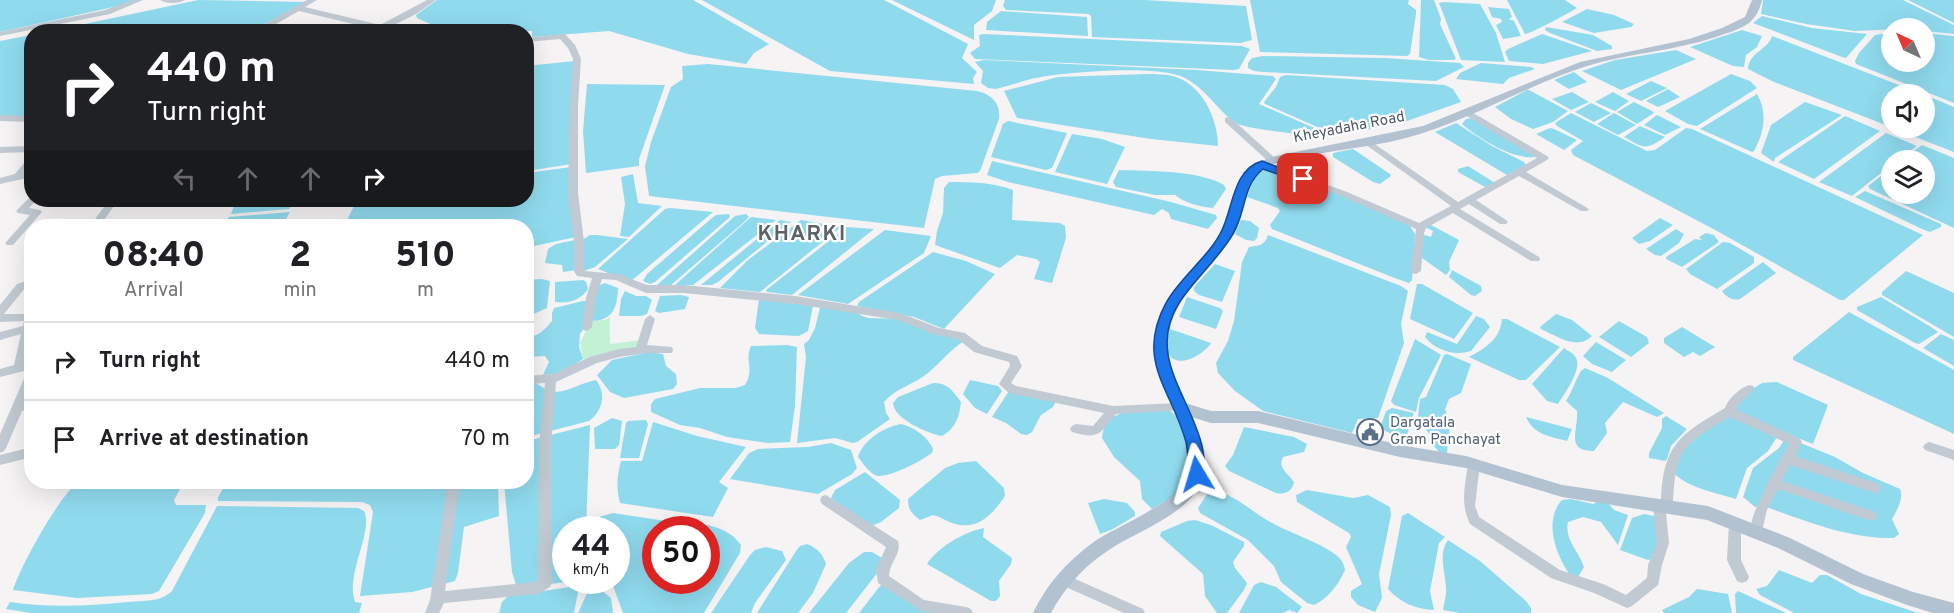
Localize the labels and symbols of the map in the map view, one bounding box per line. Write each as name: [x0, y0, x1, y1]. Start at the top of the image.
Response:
north arrow: [1881, 18, 1935, 72]
street label: Kheyadaha Road: [1292, 108, 1406, 148]
pin: [1277, 153, 1328, 204]
district label: KHARKI: [757, 221, 847, 248]
place label: Dargatala Gram Panchayat: [1390, 414, 1501, 450]
public building icon: Dargatala Gram Panchayat: [1355, 417, 1385, 447]
position arrow: [1165, 442, 1229, 506]
speed limit sign: 50: [642, 516, 720, 594]

